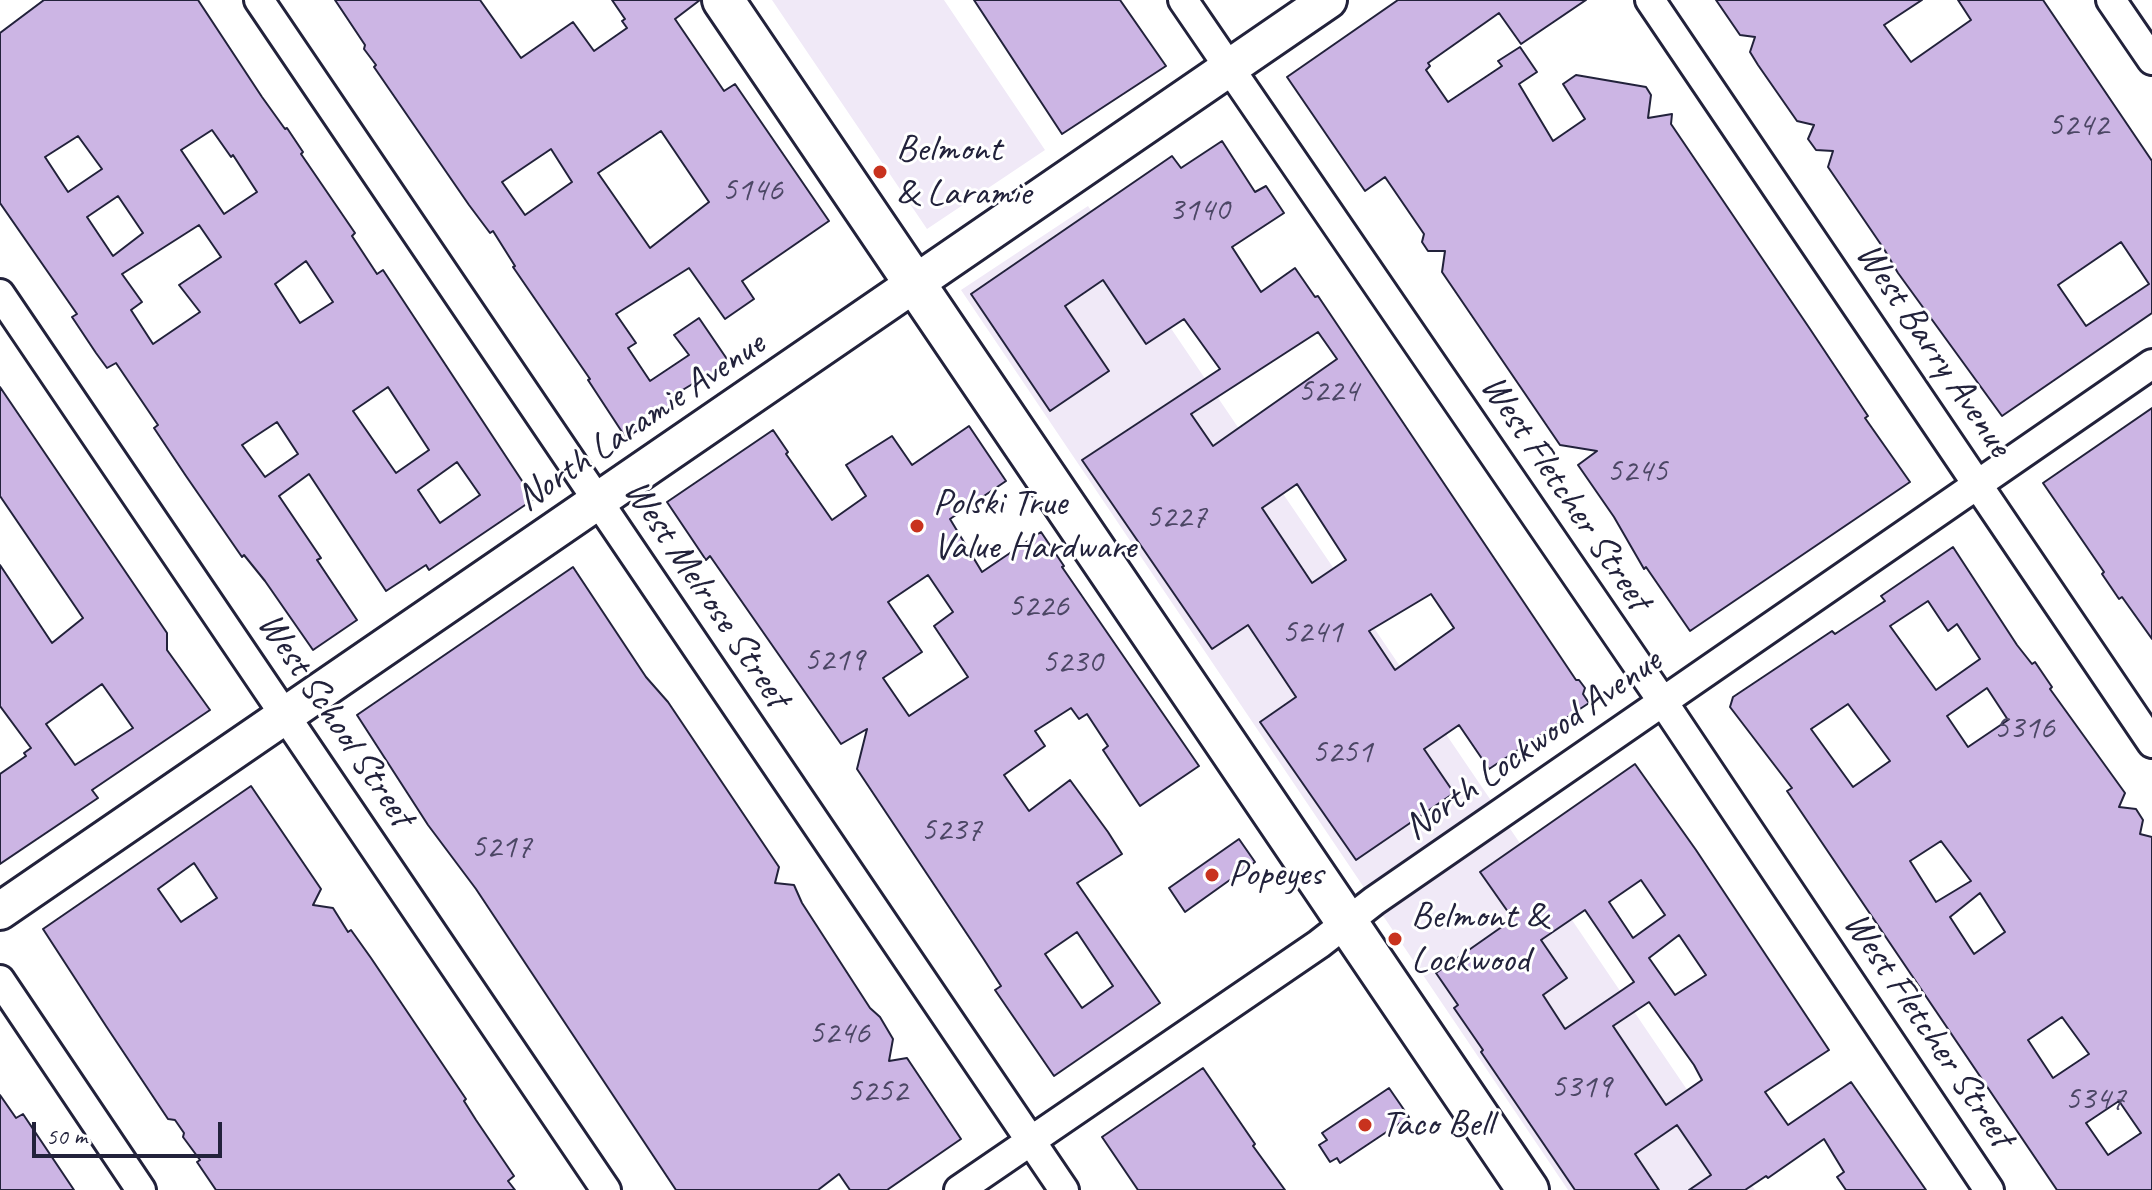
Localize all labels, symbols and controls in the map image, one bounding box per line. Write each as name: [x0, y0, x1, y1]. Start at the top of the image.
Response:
house number: 5242: [2047, 106, 2109, 146]
place label: Belmont & Laramie: [896, 127, 1031, 216]
marker: Belmont & Laramie: [871, 163, 889, 181]
house number: 5146: [721, 171, 783, 211]
house number: 3140: [1168, 191, 1230, 231]
street label: West Barry Avenue: [1845, 234, 2021, 466]
street label: North Laramie Avenue: [508, 322, 774, 522]
street label: West Fletcher Street: [1469, 367, 1661, 619]
house number: 5224: [1297, 372, 1359, 412]
house number: 5245: [1606, 452, 1668, 492]
street label: West Melrose Street: [613, 471, 799, 717]
place label: Polski True Value Hardware: [933, 481, 1136, 570]
house number: 5227: [1145, 498, 1207, 538]
marker: Polski True Value Hardware: [908, 517, 926, 535]
house number: 5226: [1007, 587, 1069, 627]
street label: West School Street: [247, 604, 423, 836]
house number: 5241: [1281, 613, 1343, 653]
street label: North Lockwood Avenue: [1396, 639, 1670, 851]
house number: 5219: [803, 641, 865, 681]
house number: 5230: [1041, 643, 1103, 683]
house number: 5316: [1993, 709, 2055, 749]
house number: 5251: [1311, 733, 1373, 773]
house number: 5237: [920, 811, 982, 851]
house number: 5217: [470, 828, 532, 868]
place label: Popeyes: [1228, 852, 1323, 898]
marker: Popeyes: [1203, 866, 1221, 884]
place label: Belmont & Lockwood: [1411, 894, 1547, 984]
street label: West Fletcher Street: [1832, 904, 2024, 1156]
marker: Belmont & Lockwood: [1386, 930, 1404, 948]
house number: 5246: [808, 1014, 870, 1054]
house number: 5319: [1550, 1068, 1612, 1108]
house number: 5252: [846, 1072, 908, 1112]
house number: 5347: [2064, 1080, 2126, 1120]
place label: Taco Bell: [1381, 1102, 1493, 1148]
scale bar: [36, 1106, 226, 1156]
marker: Taco Bell: [1356, 1116, 1374, 1134]
text: 50 m: [46, 1121, 87, 1151]

